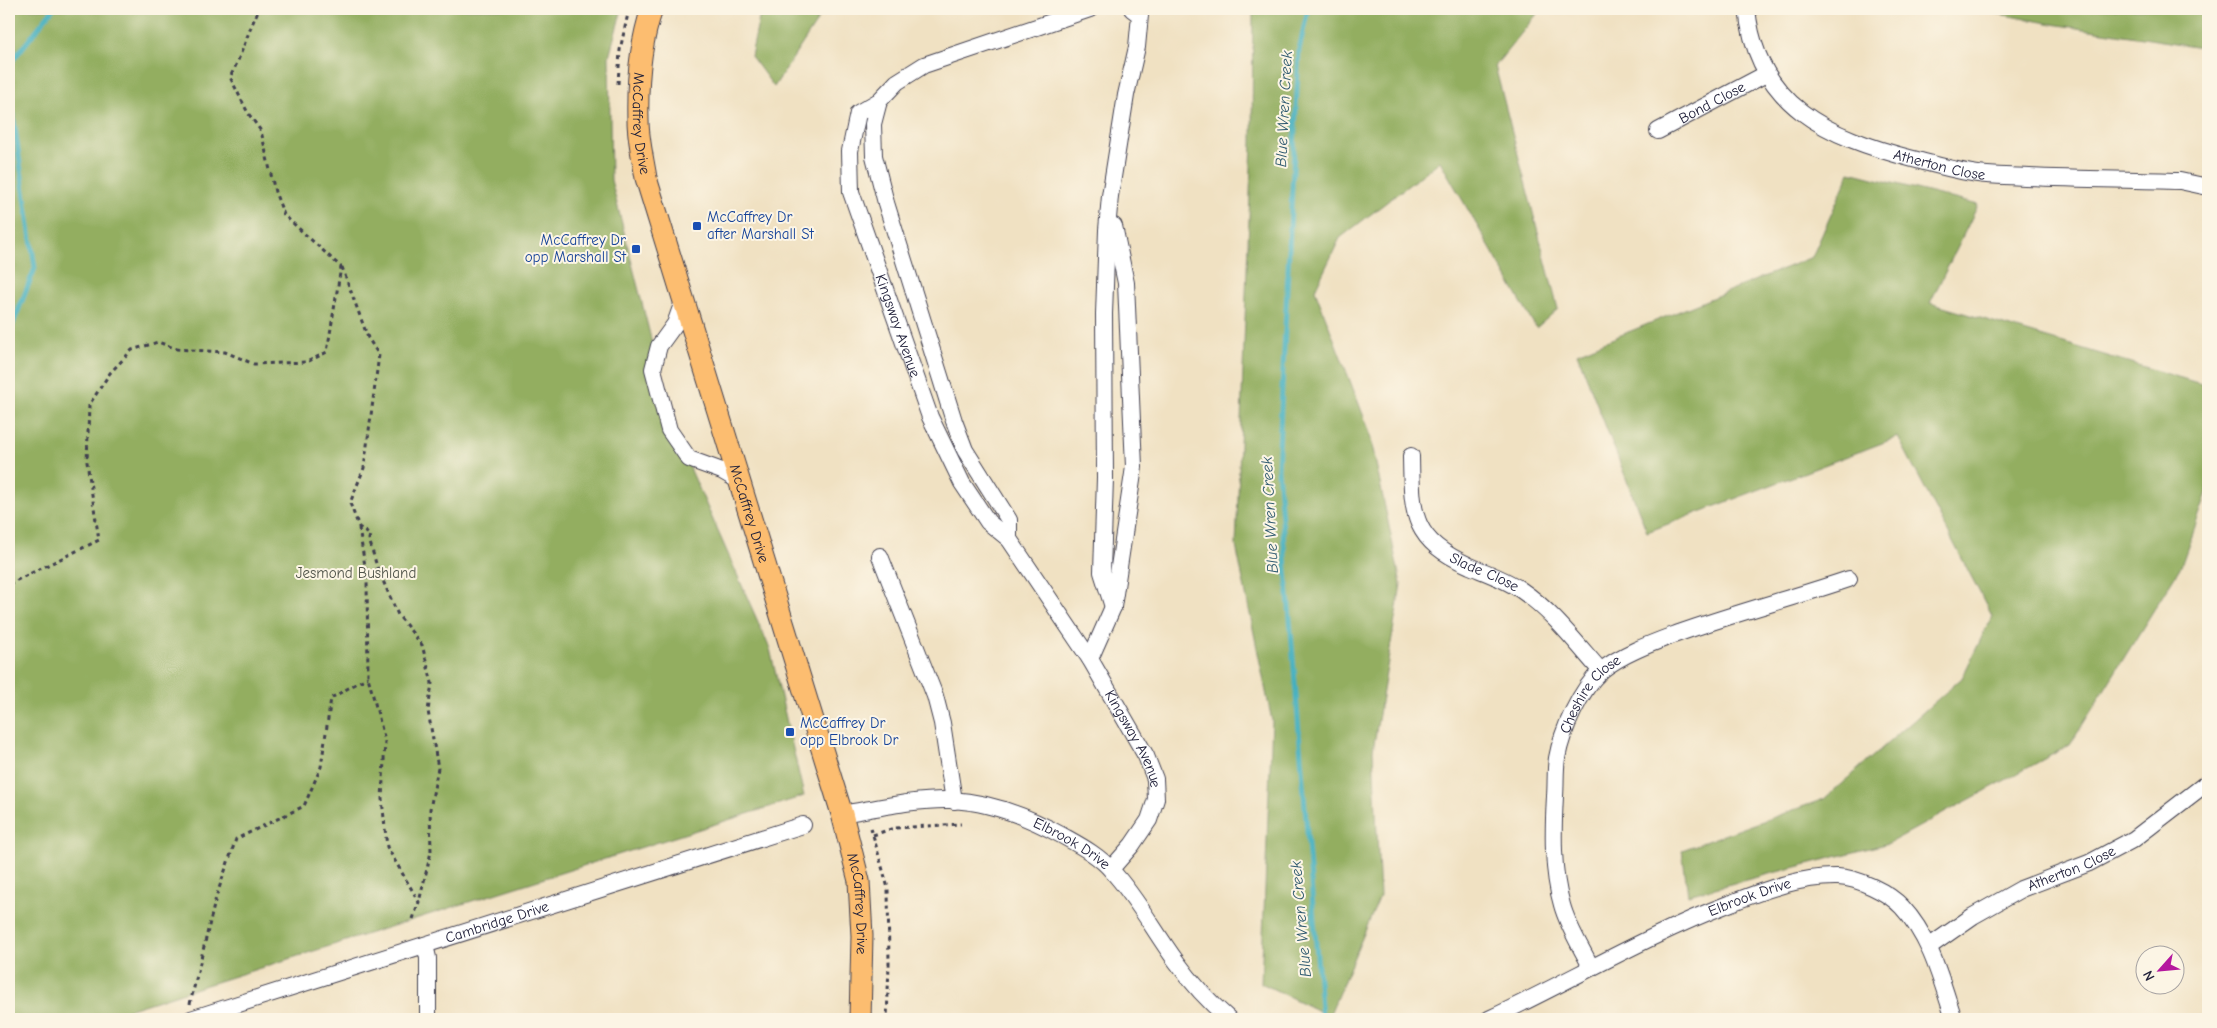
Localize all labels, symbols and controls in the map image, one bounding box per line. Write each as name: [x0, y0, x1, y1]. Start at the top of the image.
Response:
water label: Blue Wren Creek: [1272, 50, 1296, 168]
street label: McCaffrey Drive: [629, 72, 654, 176]
street label: Bond Close: [1676, 77, 1749, 127]
street label: Atherton Close: [1892, 145, 1987, 184]
place label: McCaffrey Dr after Marshall St: [707, 208, 814, 243]
marker: McCaffrey Dr after Marshall St: [691, 220, 703, 232]
place label: McCaffrey Dr opp Marshall St: [525, 231, 627, 266]
marker: McCaffrey Dr opp Marshall St: [630, 243, 642, 255]
street label: Kingsway Avenue: [872, 272, 925, 380]
water label: Blue Wren Creek: [1258, 456, 1282, 574]
street label: McCaffrey Drive: [726, 462, 773, 565]
street label: Slade Close: [1446, 549, 1523, 596]
park label: Jesmond Bushland: [296, 564, 416, 582]
street label: Cheshire Close: [1556, 651, 1624, 736]
street label: Kingsway Avenue: [1101, 687, 1164, 789]
place label: McCaffrey Dr opp Elbrook Dr: [800, 714, 899, 749]
marker: McCaffrey Dr opp Elbrook Dr: [784, 726, 796, 738]
street label: Elbrook Drive: [1031, 813, 1115, 873]
street label: Atherton Close: [2025, 841, 2119, 895]
street label: McCaffrey Drive: [843, 851, 871, 955]
water label: Blue Wren Creek: [1287, 860, 1315, 978]
street label: Elbrook Drive: [1706, 874, 1793, 920]
street label: Cambridge Drive: [443, 897, 551, 947]
north arrow: [2134, 946, 2184, 996]
text: N: [2139, 968, 2159, 984]

